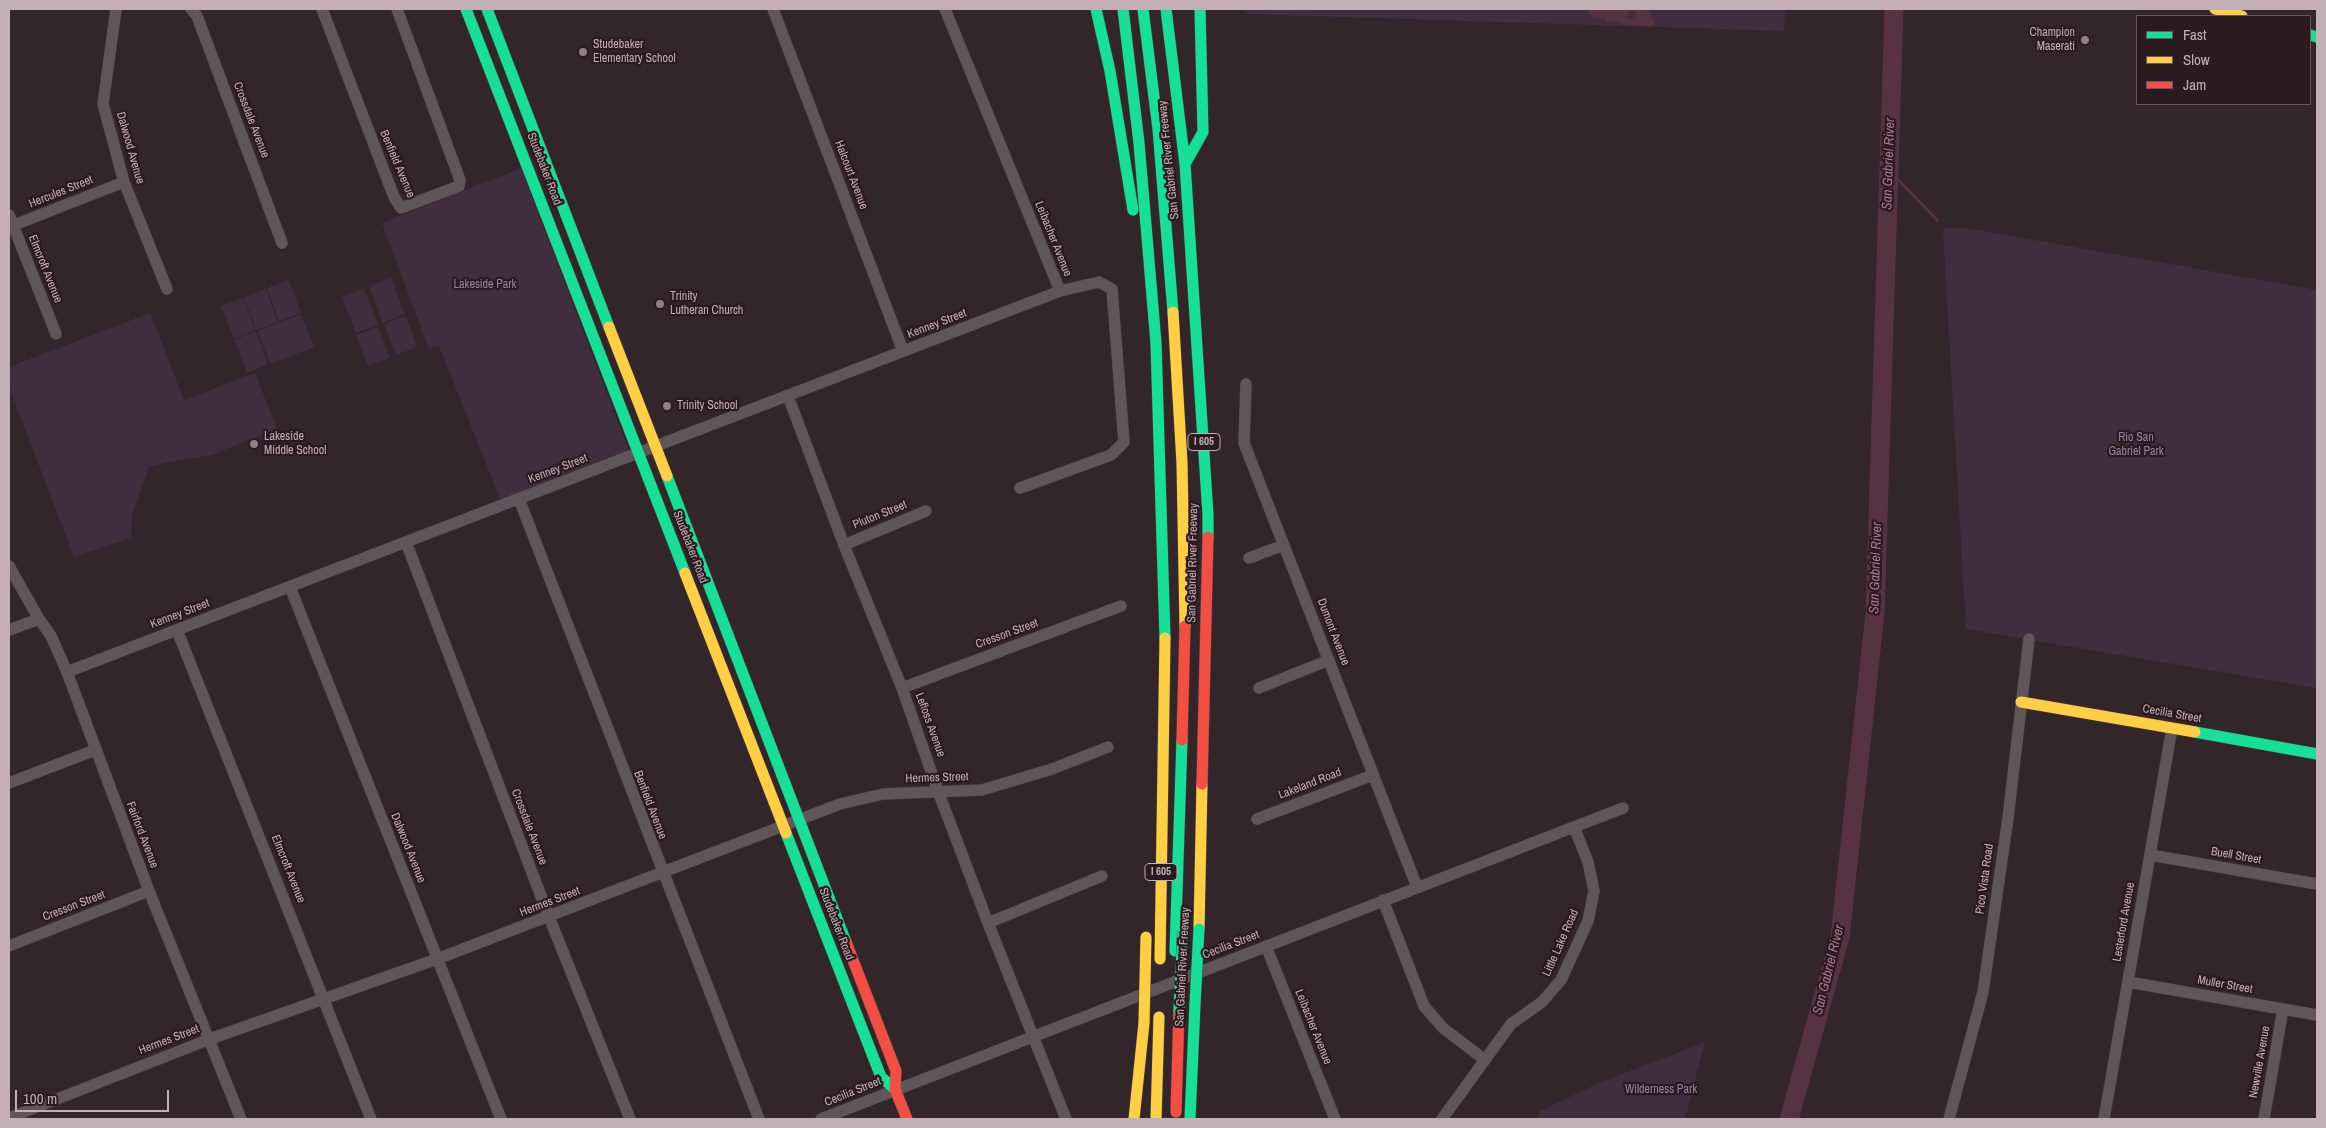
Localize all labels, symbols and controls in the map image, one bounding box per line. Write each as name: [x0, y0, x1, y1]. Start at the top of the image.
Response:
legend: [2136, 15, 2311, 105]
text: Fast: [2183, 24, 2206, 45]
place label: Champion Maserati: [2030, 26, 2075, 54]
marker: Champion Maserati: [2079, 34, 2091, 46]
place label: Studebaker Elementary School: [593, 38, 676, 66]
marker: Studebaker Elementary School: [577, 46, 589, 58]
text: Slow: [2183, 49, 2210, 70]
text: Jam: [2183, 74, 2206, 95]
street label: Crossdale Avenue: [230, 80, 272, 160]
street label: San Gabriel River Freeway: [1156, 100, 1182, 220]
street label: Dalwood Avenue: [113, 110, 147, 186]
water label: San Gabriel River: [1879, 118, 1899, 210]
street label: Benfield Avenue: [376, 128, 418, 200]
street label: Studebaker Road: [524, 131, 564, 207]
street label: Halcourt Avenue: [831, 139, 871, 211]
street label: Hercules Street: [27, 173, 95, 211]
street label: Leibacher Avenue: [1031, 199, 1075, 279]
street label: Elmcroft Avenue: [25, 233, 65, 305]
park label: Lakeside Park: [454, 278, 516, 292]
place label: Trinity Lutheran Church: [670, 290, 743, 318]
marker: Trinity Lutheran Church: [654, 298, 666, 310]
street label: Kenney Street: [905, 306, 969, 342]
place label: Trinity School: [677, 399, 737, 413]
marker: Trinity School: [661, 400, 673, 412]
place label: Lakeside Middle School: [264, 430, 326, 458]
park label: Rio San Gabriel Park: [2108, 431, 2164, 459]
road number: I 605: [1188, 434, 1220, 451]
marker: Lakeside Middle School: [248, 438, 260, 450]
street label: Kenney Street: [526, 451, 590, 487]
street label: Pluton Street: [851, 498, 909, 532]
street label: San Gabriel River Freeway: [1185, 503, 1201, 623]
street label: Studebaker Road: [670, 509, 710, 585]
water label: San Gabriel River: [1866, 522, 1886, 614]
street label: Kenney Street: [148, 596, 212, 632]
street label: Dumont Avenue: [1314, 597, 1352, 667]
street label: Cresson Street: [974, 616, 1040, 652]
street label: Lefloss Avenue: [912, 691, 948, 759]
street label: Cecilia Street: [2141, 702, 2203, 726]
street label: Lakeland Road: [1277, 765, 1343, 803]
street label: Benfield Avenue: [630, 769, 670, 841]
street label: Hermes Street: [905, 770, 969, 786]
street label: Crossdale Avenue: [508, 787, 550, 867]
street label: Fairford Avenue: [123, 800, 161, 870]
street label: Dalwood Avenue: [387, 811, 429, 885]
street label: Elmcroft Avenue: [268, 833, 308, 905]
street label: Pico Vista Road: [1973, 843, 1997, 915]
street label: Buell Street: [2210, 844, 2262, 868]
road number: I 605: [1145, 864, 1177, 880]
street label: Lesterford Avenue: [2110, 881, 2138, 963]
street label: Hermes Street: [518, 884, 582, 920]
street label: Studebaker Road: [816, 886, 856, 962]
street label: Cresson Street: [41, 888, 107, 924]
street label: San Gabriel River Freeway: [1173, 907, 1193, 1027]
street label: Little Lake Road: [1540, 907, 1582, 979]
water label: San Gabriel River: [1810, 923, 1848, 1017]
street label: Cecilia Street: [1201, 928, 1261, 962]
street label: Muller Street: [2196, 973, 2254, 997]
street label: Leibacher Avenue: [1291, 987, 1335, 1067]
street label: Hermes Street: [137, 1022, 201, 1058]
street label: Newville Avenue: [2247, 1025, 2273, 1099]
street label: Cecilia Street: [823, 1074, 883, 1110]
scale bar: [18, 1080, 171, 1112]
park label: Wilderness Park: [1625, 1083, 1697, 1097]
text: 100 m: [23, 1088, 57, 1109]

